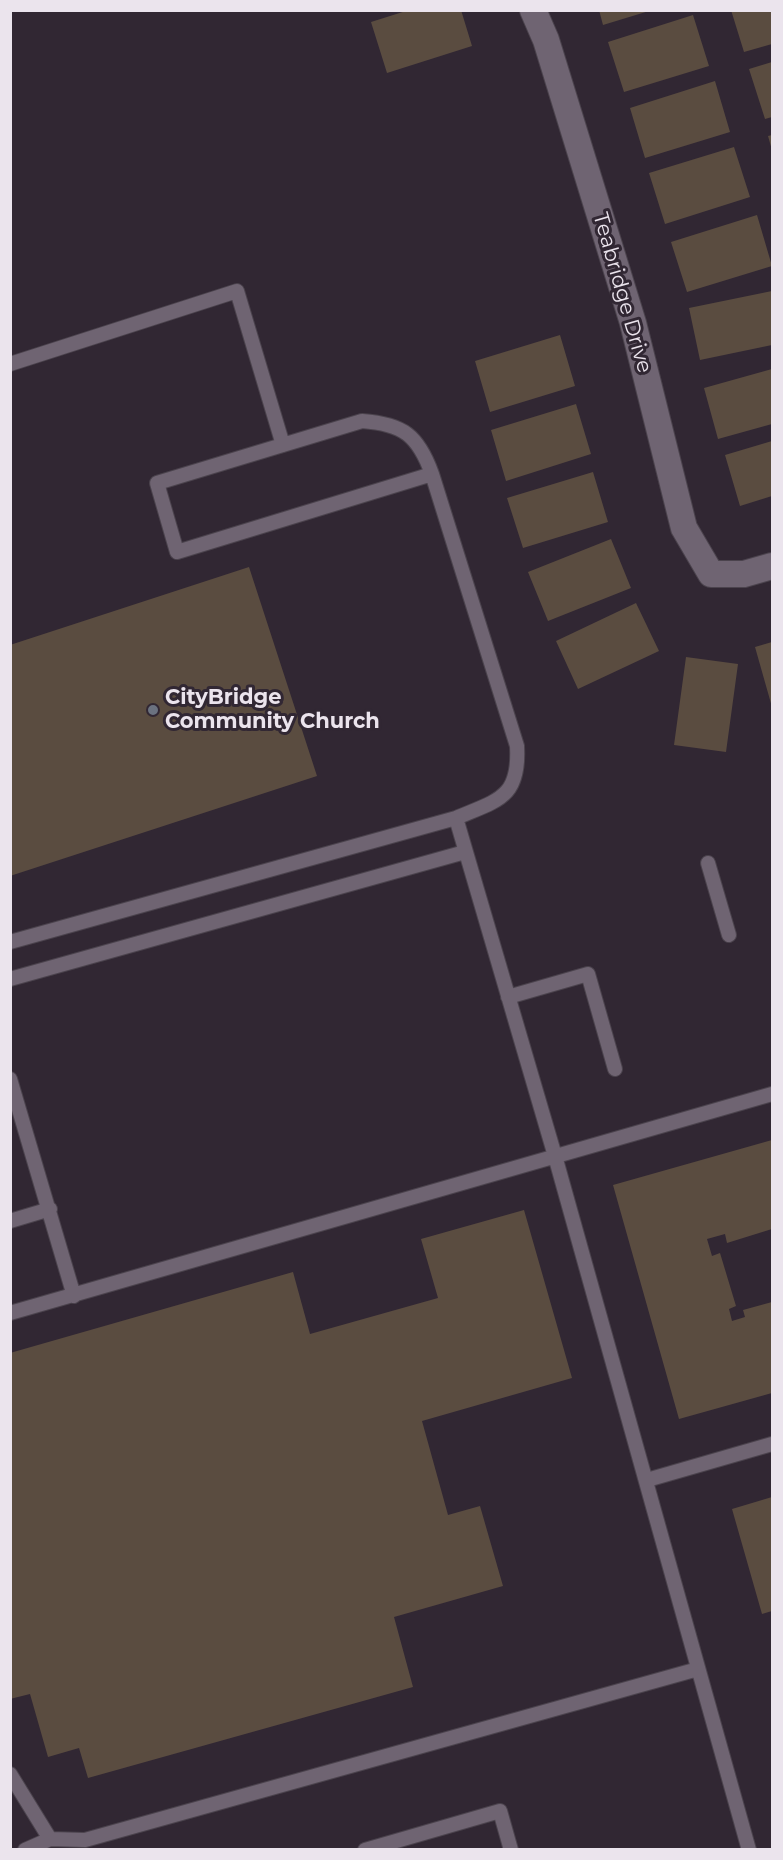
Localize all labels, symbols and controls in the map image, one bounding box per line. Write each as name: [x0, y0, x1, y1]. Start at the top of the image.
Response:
street label: Teabridge Drive: [587, 210, 657, 376]
place label: CityBridge Community Church: [165, 685, 380, 735]
marker: CityBridge Community Church: [146, 703, 160, 717]

